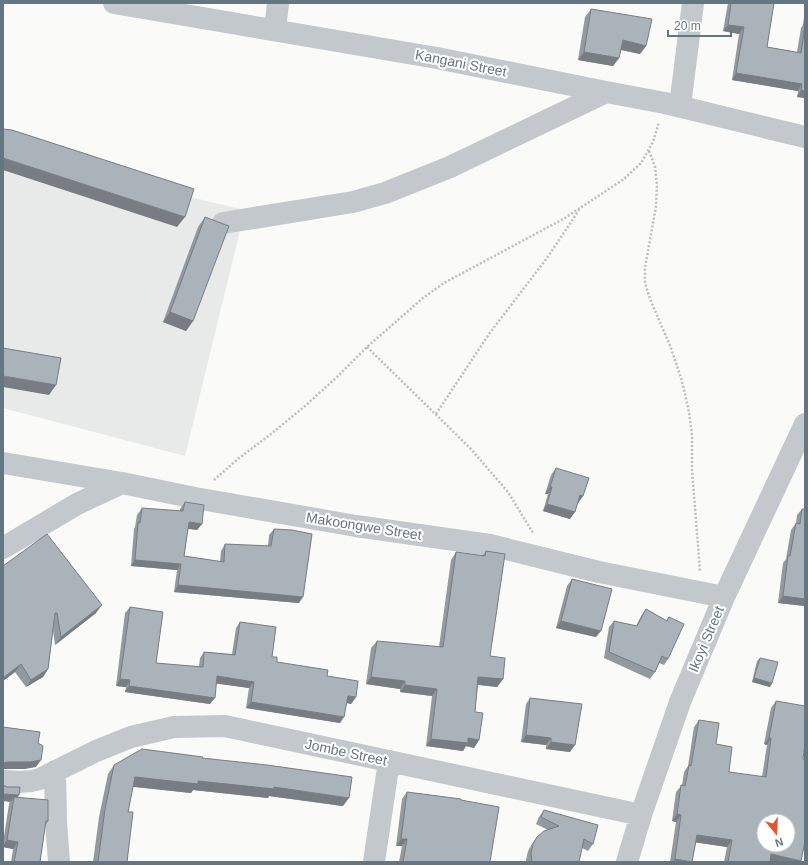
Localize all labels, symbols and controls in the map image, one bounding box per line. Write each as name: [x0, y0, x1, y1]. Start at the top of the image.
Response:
scale bar: [668, 12, 731, 38]
text: 20 m: [674, 19, 701, 33]
street label: Kangani Street: [414, 46, 508, 80]
street label: Makoongwe Street: [305, 509, 423, 543]
street label: Ikoyi Street: [685, 604, 727, 674]
street label: Jombe Street: [304, 736, 388, 769]
north arrow: [756, 813, 796, 853]
text: N: [773, 836, 785, 849]

